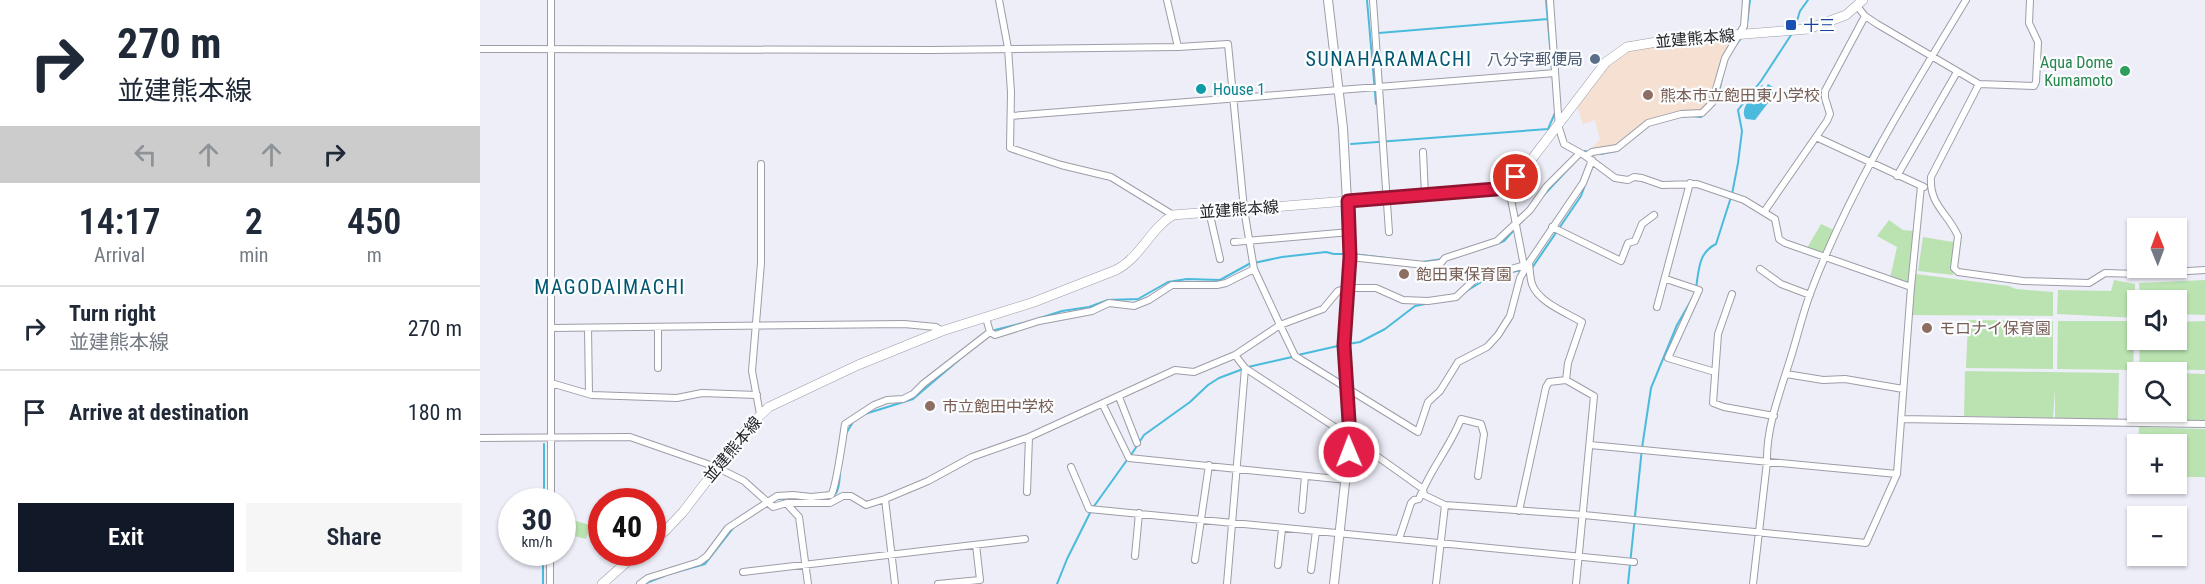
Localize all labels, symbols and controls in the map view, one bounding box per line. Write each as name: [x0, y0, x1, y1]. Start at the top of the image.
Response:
place label: 十三: [1803, 16, 1835, 35]
marker: 十三: [1784, 18, 1798, 32]
text: 270 m: [117, 19, 222, 68]
icon: right: [18, 24, 96, 102]
street label: 並建熊本線: [1654, 26, 1736, 51]
district label: SUNAHARAMACHI: [1306, 47, 1472, 71]
place label: 八分字郵便局: [1487, 50, 1583, 69]
marker: 八分字郵便局: [1588, 52, 1602, 66]
place label: Aqua Dome Kumamoto: [2040, 53, 2113, 90]
marker: Aqua Dome Kumamoto: [2118, 64, 2132, 78]
text: 並建熊本線: [117, 75, 252, 107]
place label: House 1: [1213, 80, 1265, 99]
marker: House 1: [1194, 82, 1208, 96]
place label: 熊本市立飽田東小学校: [1660, 86, 1820, 105]
marker: 熊本市立飽田東小学校: [1641, 88, 1655, 102]
icon: left: [129, 138, 162, 171]
icon: ahead: [192, 138, 225, 171]
icon: ahead: [255, 138, 288, 171]
icon: right: [318, 138, 351, 171]
pin: [1490, 151, 1541, 202]
icon: arrive: [1499, 160, 1532, 193]
street label: 並建熊本線: [1198, 197, 1280, 222]
text: 14:17: [79, 201, 161, 243]
text: 2: [245, 201, 263, 243]
text: 450: [347, 201, 401, 243]
north arrow: [2127, 218, 2187, 278]
map controls: [2127, 218, 2187, 566]
text: Arrival: [94, 243, 145, 267]
text: min: [239, 243, 268, 267]
text: m: [367, 243, 382, 267]
place label: 飽田東保育園: [1416, 265, 1512, 284]
marker: 飽田東保育園: [1397, 267, 1411, 281]
district label: MAGODAIMACHI: [534, 275, 686, 299]
button: sound: [2127, 290, 2187, 350]
text: Turn right: [69, 301, 156, 326]
icon: right: [18, 312, 51, 345]
text: 270 m: [408, 316, 462, 341]
place label: モロナイ保育園: [1939, 319, 2051, 338]
marker: モロナイ保育園: [1920, 321, 1934, 335]
text: 並建熊本線: [69, 330, 169, 354]
button: search: [2127, 362, 2187, 422]
icon: arrive: [18, 396, 51, 429]
place label: 市立飽田中学校: [942, 397, 1054, 416]
marker: 市立飽田中学校: [923, 399, 937, 413]
text: Arrive at destination: [69, 400, 249, 425]
text: 180 m: [408, 400, 462, 425]
street label: 並建熊本線: [699, 413, 765, 486]
position arrow: [1317, 420, 1381, 484]
button: +: [2127, 434, 2187, 494]
speed limit sign: 40: [588, 488, 666, 566]
text: 30: [522, 502, 552, 537]
button: Exit: [18, 503, 234, 572]
button: Share: [246, 503, 462, 572]
button: −: [2127, 506, 2187, 566]
text: km/h: [522, 533, 552, 551]

